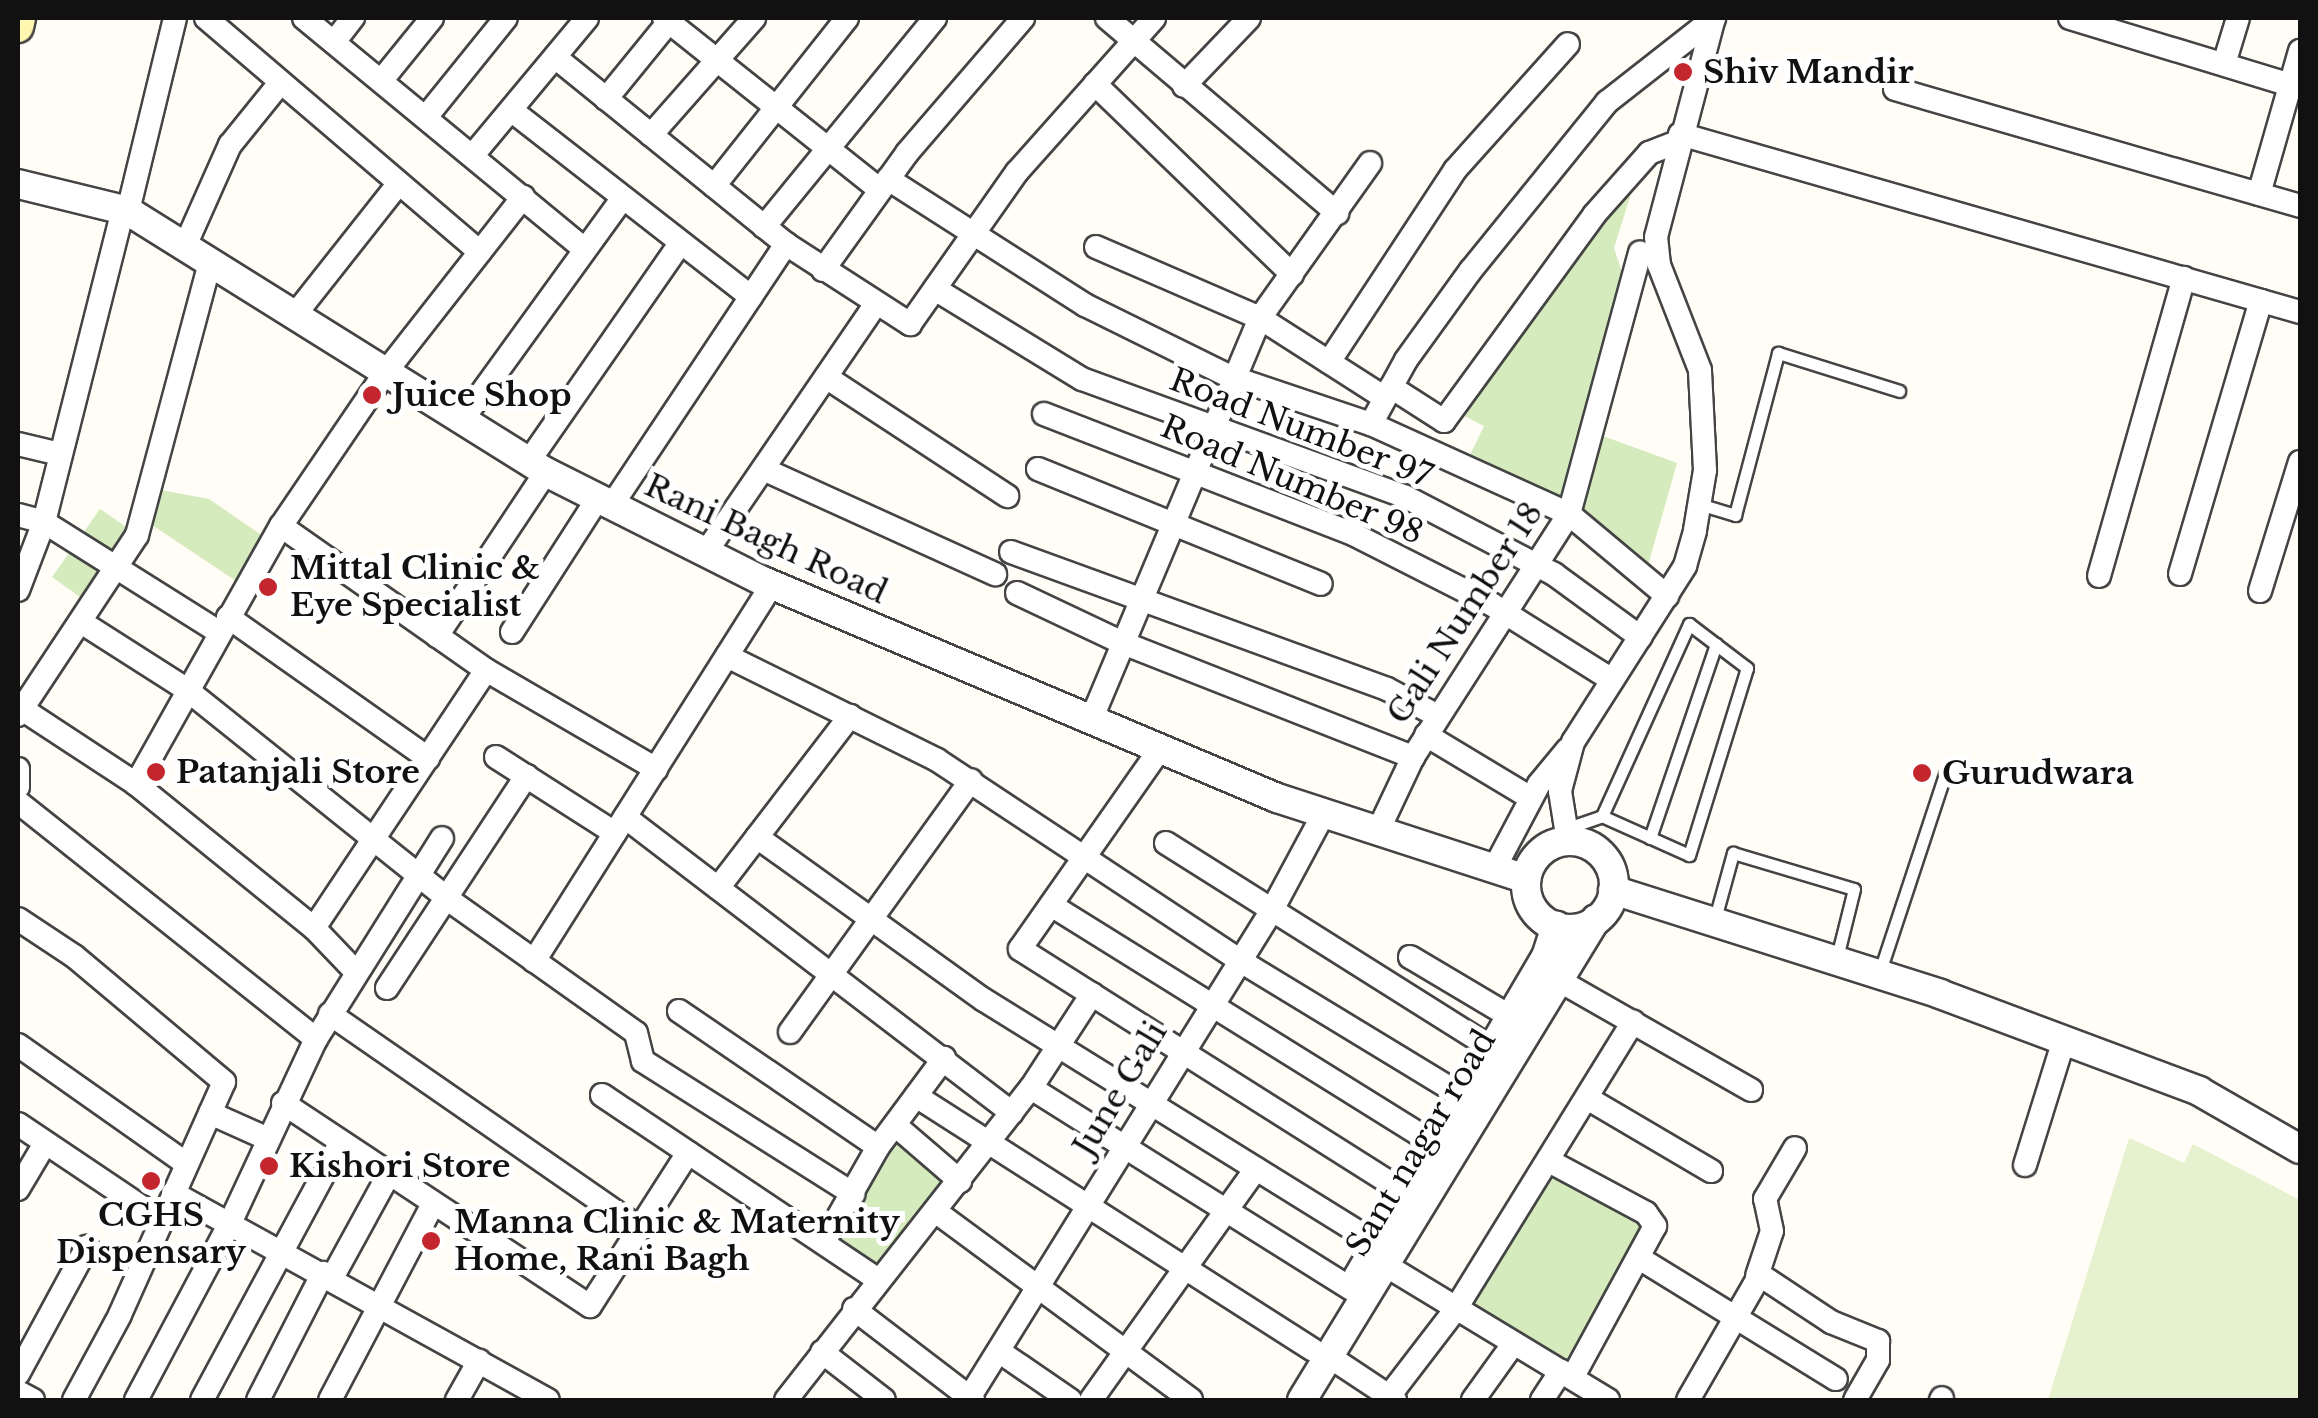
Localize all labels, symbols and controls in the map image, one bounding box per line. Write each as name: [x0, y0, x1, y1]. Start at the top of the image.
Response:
place label: Shiv Mandir: [1703, 53, 1915, 91]
marker: Shiv Mandir: [1672, 61, 1694, 83]
street label: Road Number 97: [1164, 360, 1438, 496]
place label: Juice Shop: [392, 376, 571, 414]
marker: Juice Shop: [361, 384, 383, 406]
street label: Road Number 98: [1155, 407, 1429, 553]
street label: Rani Bagh Road: [639, 466, 893, 612]
street label: Gali Number 18: [1379, 495, 1551, 731]
place label: Mittal Clinic & Eye Specialist: [290, 550, 540, 625]
marker: Mittal Clinic & Eye Specialist: [255, 574, 281, 600]
place label: Patanjali Store: [176, 753, 420, 791]
place label: Gurudwara: [1942, 754, 2134, 792]
marker: Patanjali Store: [145, 761, 167, 783]
marker: Gurudwara: [1911, 762, 1933, 784]
street label: June Gali: [1065, 1015, 1175, 1163]
street label: Sant nagar road: [1338, 1023, 1504, 1263]
place label: Kishori Store: [289, 1147, 511, 1185]
marker: Kishori Store: [258, 1155, 280, 1177]
marker: CGHS Dispensary: [140, 1170, 162, 1192]
place label: CGHS Dispensary: [56, 1197, 246, 1272]
place label: Manna Clinic & Maternity Home, Rani Bagh: [454, 1204, 900, 1279]
marker: Manna Clinic & Maternity Home, Rani Bagh: [418, 1228, 444, 1254]

